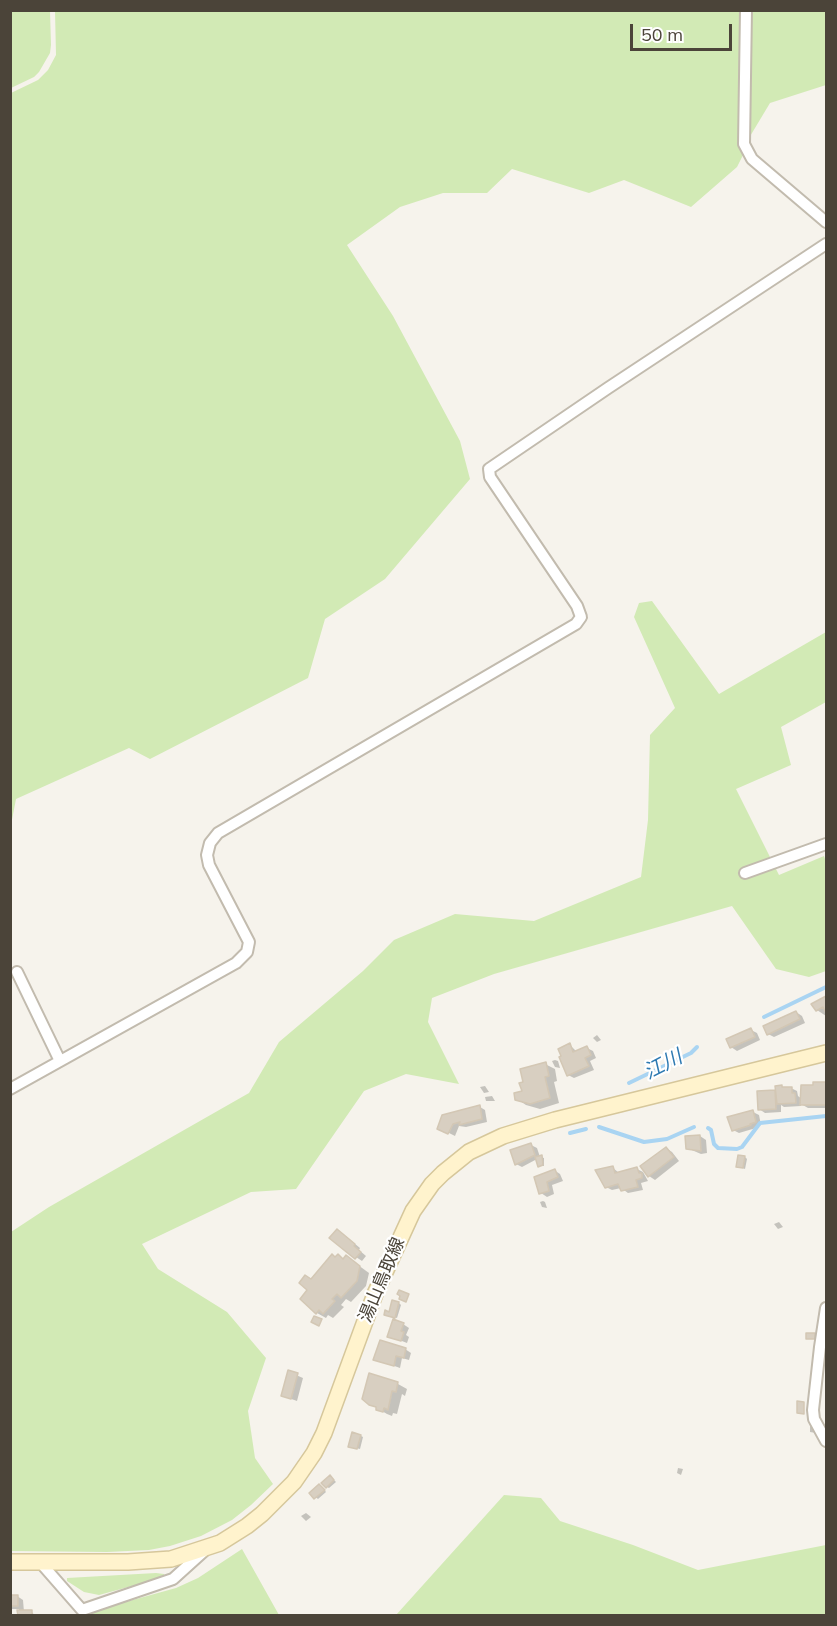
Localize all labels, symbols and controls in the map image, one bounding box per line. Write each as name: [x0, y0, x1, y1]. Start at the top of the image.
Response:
scale bar: [633, 12, 735, 50]
text: 50 m: [641, 23, 683, 46]
water label: 江川: [640, 1045, 686, 1085]
street label: 湯山鳥取線: [354, 1234, 410, 1326]

